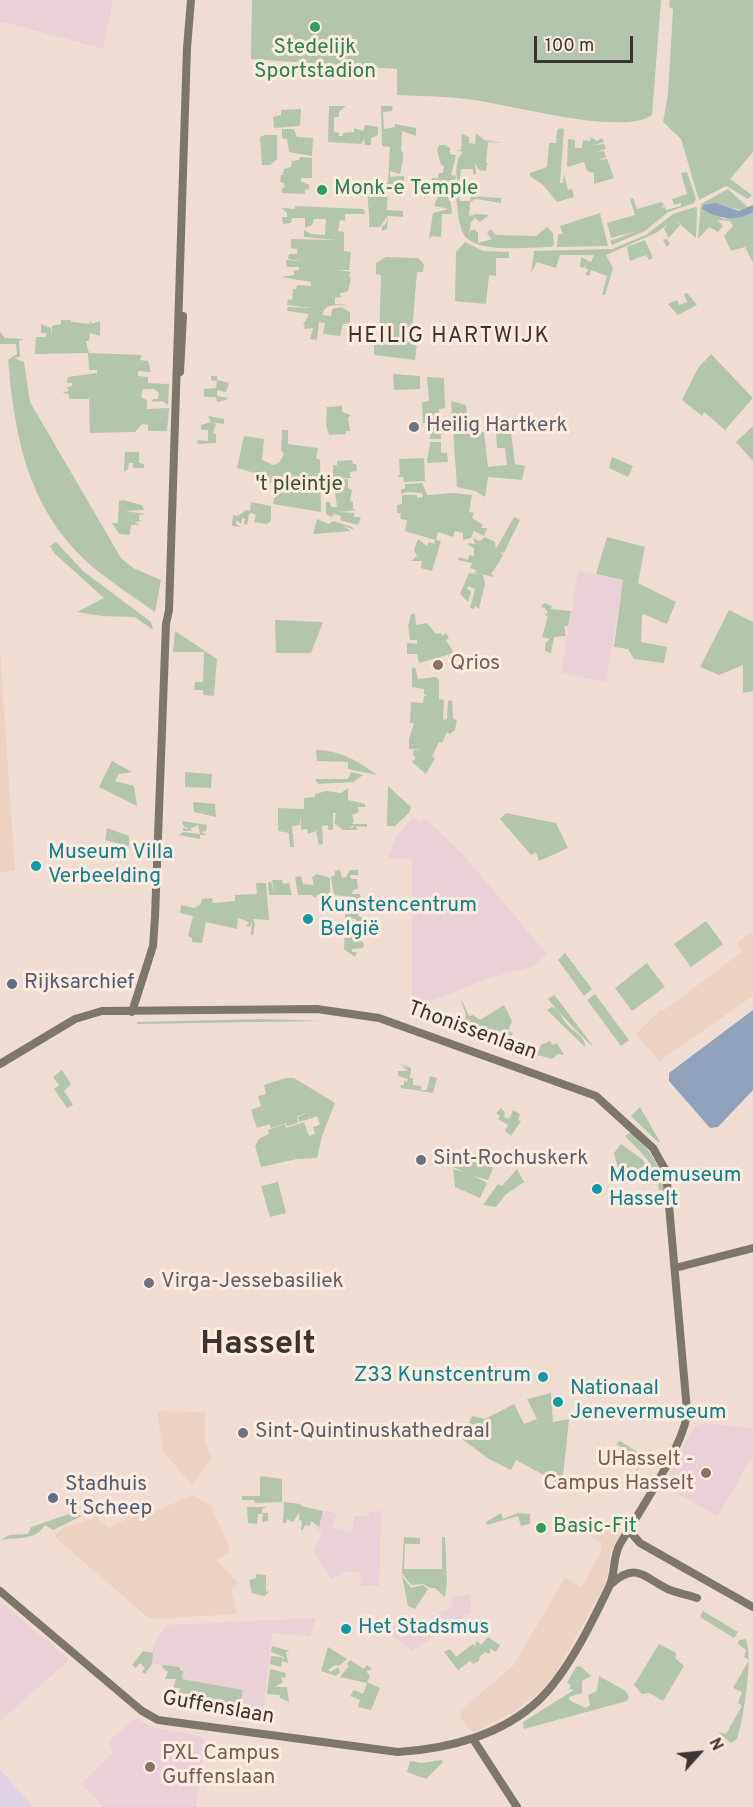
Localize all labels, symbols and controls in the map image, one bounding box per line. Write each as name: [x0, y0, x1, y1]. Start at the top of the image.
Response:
marker: Stedelijk Sportstadion: [308, 20, 322, 34]
scale bar: [537, 24, 636, 62]
text: 100 m: [545, 35, 594, 58]
place label: Stedelijk Sportstadion: [254, 36, 376, 86]
place label: Monk-e Temple: [334, 177, 478, 203]
marker: Monk-e Temple: [315, 183, 329, 197]
district label: HEILIG HARTWIJK: [348, 325, 550, 351]
place label: Heilig Hartkerk: [426, 414, 568, 440]
marker: Heilig Hartkerk: [407, 420, 421, 434]
park label: 't pleintje: [255, 473, 343, 499]
place label: Qrios: [450, 652, 500, 678]
marker: Qrios: [431, 658, 445, 672]
place label: Museum Villa Verbeelding: [48, 841, 173, 891]
marker: Museum Villa Verbeelding: [29, 859, 43, 873]
place label: Kunstencentrum België: [320, 894, 477, 944]
marker: Kunstencentrum België: [301, 912, 315, 926]
place label: Rijksarchief: [24, 971, 134, 997]
marker: Rijksarchief: [5, 977, 19, 991]
street label: Thonissenlaan: [404, 997, 540, 1067]
place label: Sint-Rochuskerk: [433, 1147, 588, 1173]
marker: Sint-Rochuskerk: [414, 1153, 428, 1167]
place label: Modemuseum Hasselt: [609, 1164, 742, 1214]
marker: Modemuseum Hasselt: [590, 1182, 604, 1196]
place label: Virga-Jessebasiliek: [161, 1270, 344, 1296]
marker: Virga-Jessebasiliek: [142, 1276, 156, 1290]
district label: Hasselt: [200, 1326, 316, 1366]
place label: Z33 Kunstcentrum: [354, 1364, 531, 1390]
marker: Z33 Kunstcentrum: [536, 1370, 550, 1384]
place label: Nationaal Jenevermuseum: [570, 1377, 727, 1427]
marker: Nationaal Jenevermuseum: [551, 1395, 565, 1409]
place label: Sint-Quintinuskathedraal: [255, 1420, 490, 1446]
marker: Sint-Quintinuskathedraal: [236, 1426, 250, 1440]
place label: UHasselt - Campus Hasselt: [543, 1448, 694, 1498]
marker: UHasselt - Campus Hasselt: [699, 1466, 713, 1480]
place label: Stadhuis 't Scheep: [65, 1473, 152, 1523]
marker: Stadhuis 't Scheep: [46, 1491, 60, 1505]
place label: Basic-Fit: [553, 1515, 637, 1541]
marker: Basic-Fit: [534, 1521, 548, 1535]
place label: Het Stadsmus: [358, 1616, 489, 1642]
marker: Het Stadsmus: [339, 1622, 353, 1636]
street label: Guffenslaan: [160, 1687, 276, 1731]
north arrow: [669, 1723, 729, 1783]
text: N: [704, 1735, 727, 1754]
place label: PXL Campus Guffenslaan: [162, 1742, 280, 1792]
marker: PXL Campus Guffenslaan: [143, 1760, 157, 1774]

